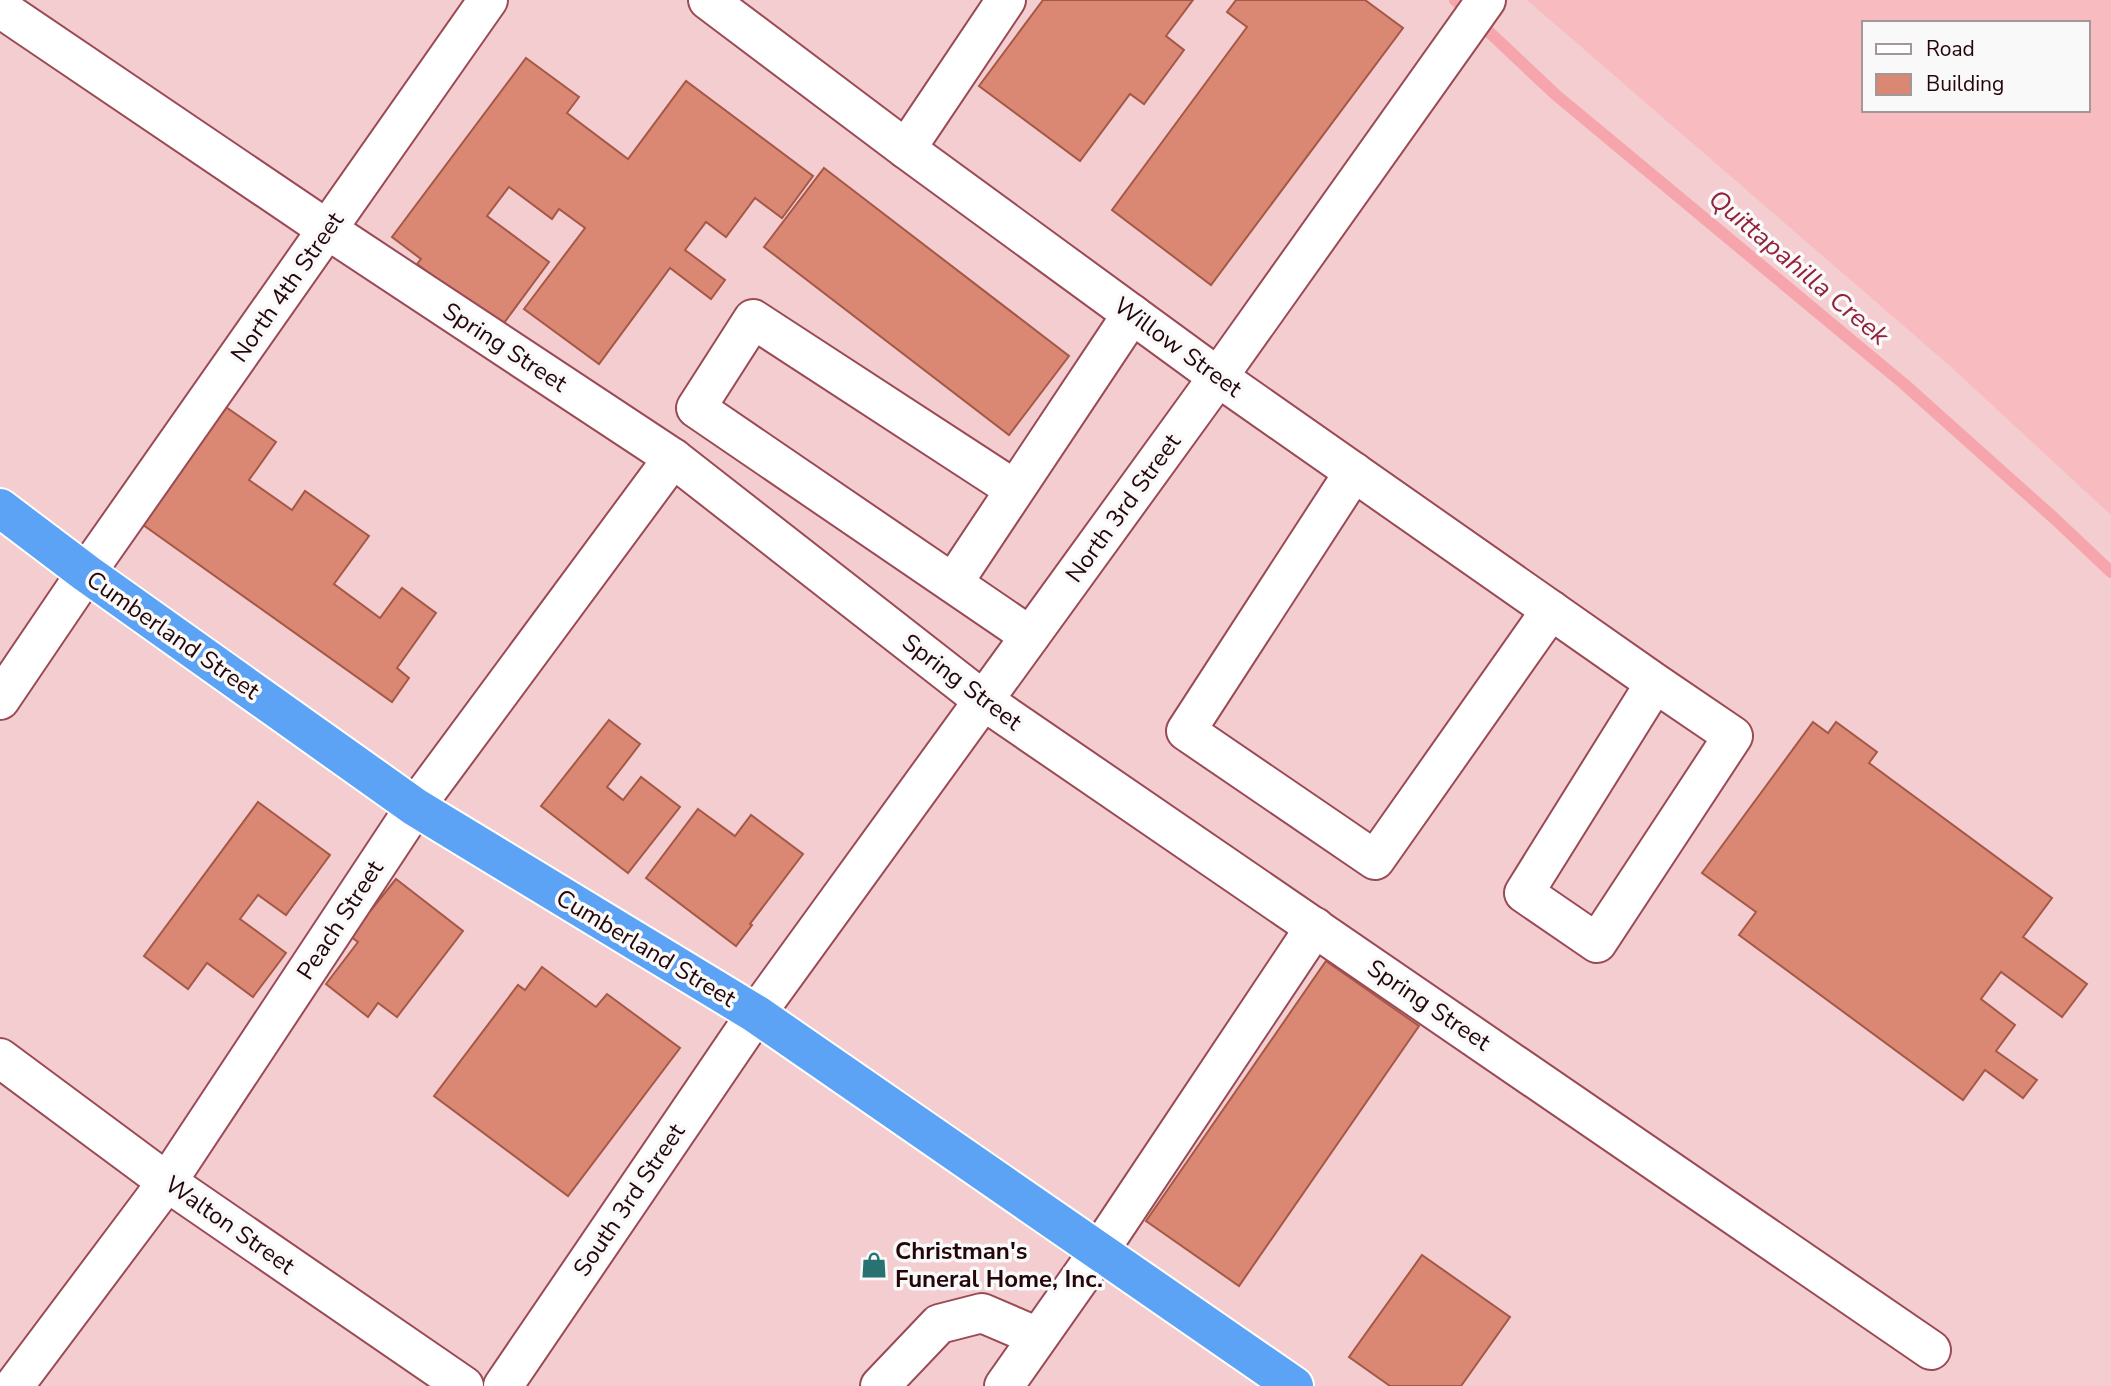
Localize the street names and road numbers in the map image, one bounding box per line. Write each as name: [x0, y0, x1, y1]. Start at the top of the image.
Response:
street label: North 4th Street: [223, 205, 351, 369]
street label: Willow Street: [1107, 290, 1249, 405]
street label: Spring Street: [437, 295, 574, 399]
street label: North 3rd Street: [1058, 427, 1188, 589]
street label: Cumberland Street: [80, 563, 266, 707]
street label: Spring Street: [896, 626, 1029, 738]
street label: Peach Street: [289, 854, 391, 986]
street label: Cumberland Street: [550, 882, 742, 1015]
street label: Spring Street: [1361, 952, 1497, 1058]
street label: South 3rd Street: [566, 1117, 692, 1283]
street label: Walton Street: [159, 1168, 302, 1282]

